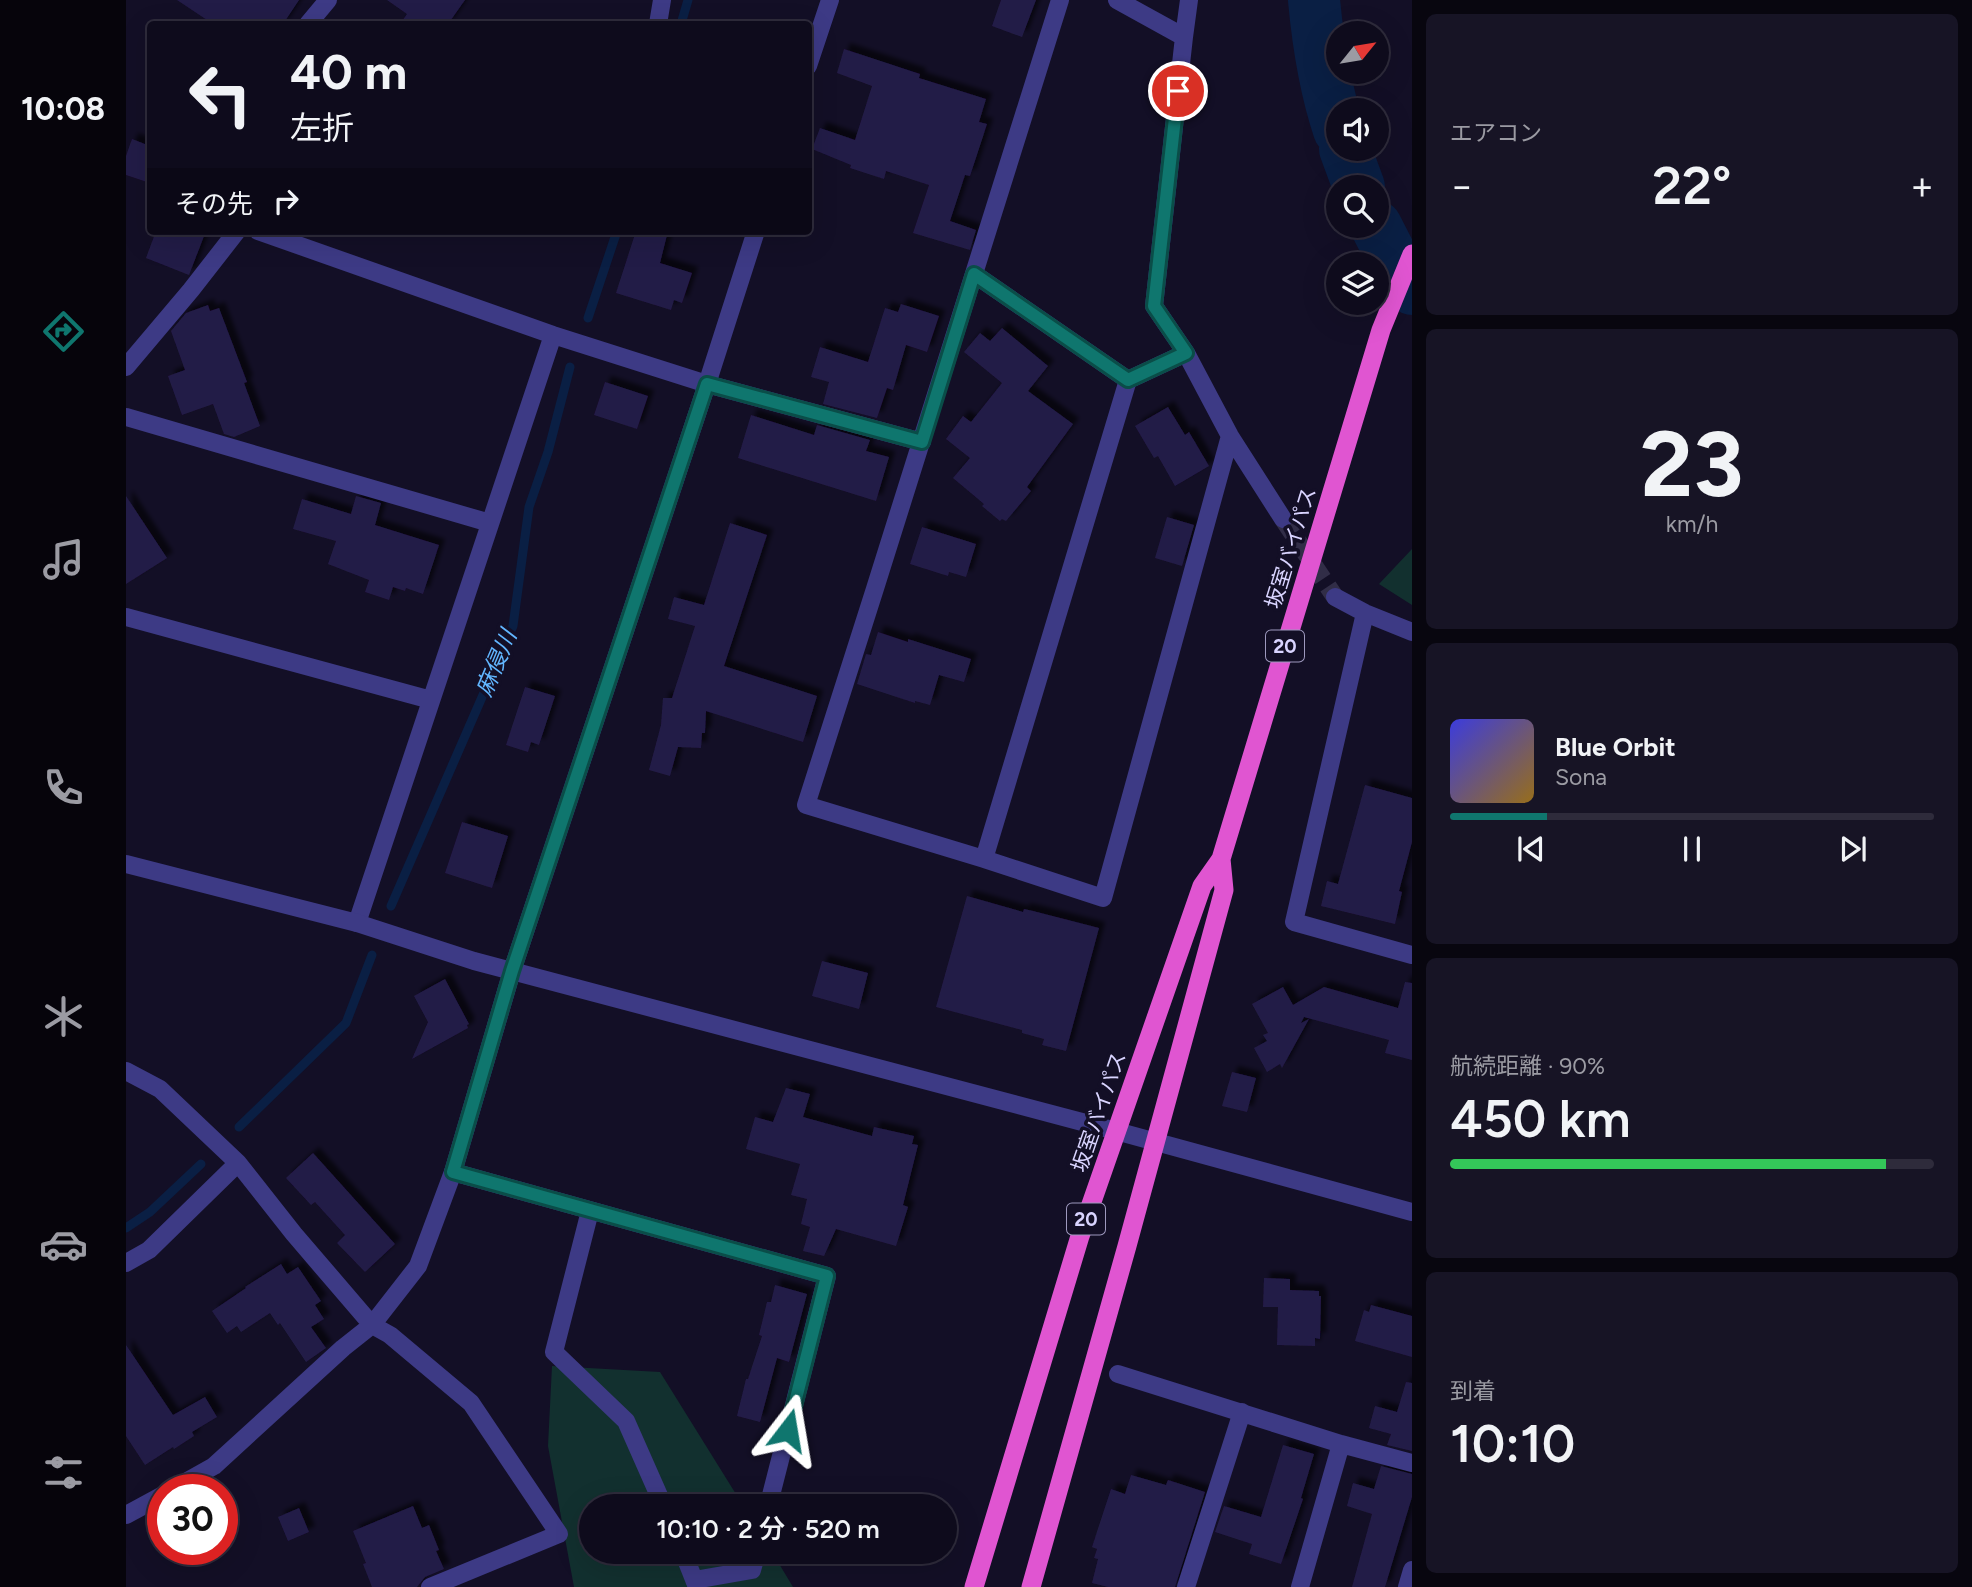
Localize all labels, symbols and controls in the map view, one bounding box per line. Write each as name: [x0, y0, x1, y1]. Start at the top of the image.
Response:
north arrow: [1326, 21, 1390, 84]
map controls: [1326, 21, 1389, 315]
text: 40 m: [290, 42, 407, 101]
icon: left: [175, 49, 266, 140]
pin: [1148, 61, 1208, 121]
icon: arrive: [1159, 72, 1197, 110]
text: 10:08: [21, 90, 105, 128]
button: sound: [1326, 98, 1389, 161]
text: 左折: [290, 109, 354, 147]
text: エアコン: [1450, 119, 1542, 147]
text: 22°: [1653, 155, 1731, 217]
text: −: [1450, 163, 1474, 209]
text: +: [1910, 163, 1934, 209]
button: search: [1326, 175, 1389, 238]
icon: right: [267, 182, 305, 220]
text: その先: [175, 188, 253, 220]
button: layers: [1326, 252, 1389, 315]
icon: directions: [39, 307, 88, 356]
text: 23: [1640, 410, 1744, 519]
street label: 坂室バイパス: [1260, 484, 1321, 612]
text: km/h: [1666, 510, 1718, 538]
icon: music: [39, 535, 88, 584]
water label: 麻侵川: [470, 623, 524, 700]
road number: 20: [1266, 631, 1304, 662]
text: Blue Orbit: [1555, 731, 1676, 763]
icon: phone: [39, 763, 88, 812]
text: Sona: [1555, 763, 1607, 791]
icon: previous: [1512, 830, 1550, 868]
icon: pause: [1673, 830, 1711, 868]
icon: next: [1834, 830, 1872, 868]
icon: climate: [39, 992, 88, 1041]
street label: 坂室バイパス: [1066, 1048, 1131, 1175]
text: 航続距離 · 90%: [1450, 1052, 1605, 1080]
text: 450 km: [1450, 1088, 1631, 1150]
road number: 20: [1067, 1204, 1105, 1234]
icon: car: [39, 1220, 88, 1269]
text: 到着: [1450, 1377, 1496, 1405]
position arrow: [751, 1393, 825, 1467]
text: 10:10: [1450, 1413, 1575, 1475]
icon: filters: [39, 1448, 88, 1497]
speed limit sign: 30: [147, 1474, 238, 1565]
text: 10:10 · 2 分 · 520 m: [656, 1513, 880, 1545]

